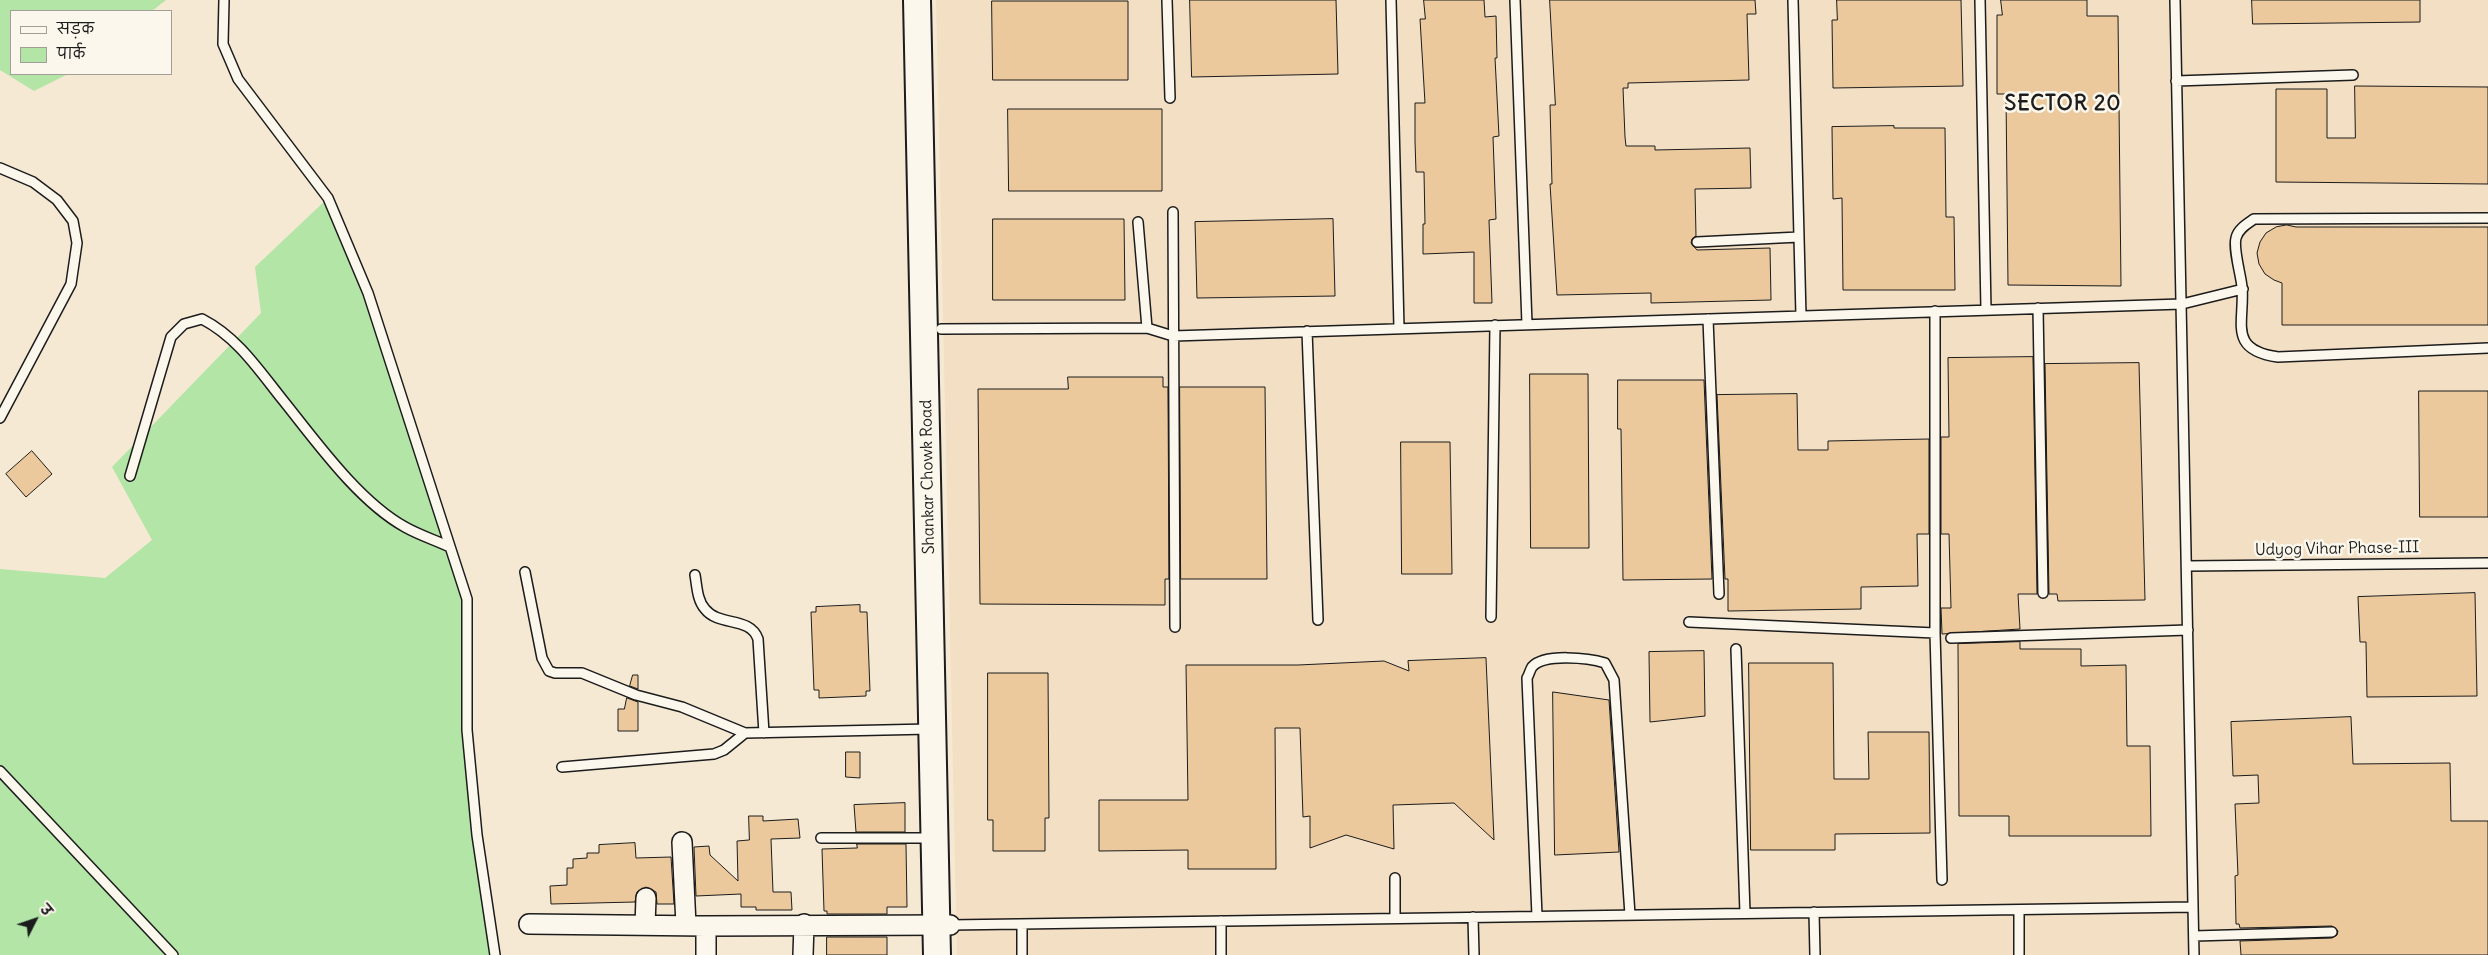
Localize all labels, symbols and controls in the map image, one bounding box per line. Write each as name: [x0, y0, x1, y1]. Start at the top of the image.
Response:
legend: [10, 10, 172, 75]
text: सड़क: [57, 19, 94, 38]
text: पार्क: [57, 44, 85, 63]
district label: SECTOR 20: [2003, 91, 2123, 117]
street label: Shankar Chowk Road: [917, 399, 939, 555]
street label: Udyog Vihar Phase-III: [2255, 538, 2419, 560]
north arrow: [10, 895, 60, 945]
text: उ: [36, 901, 56, 920]

